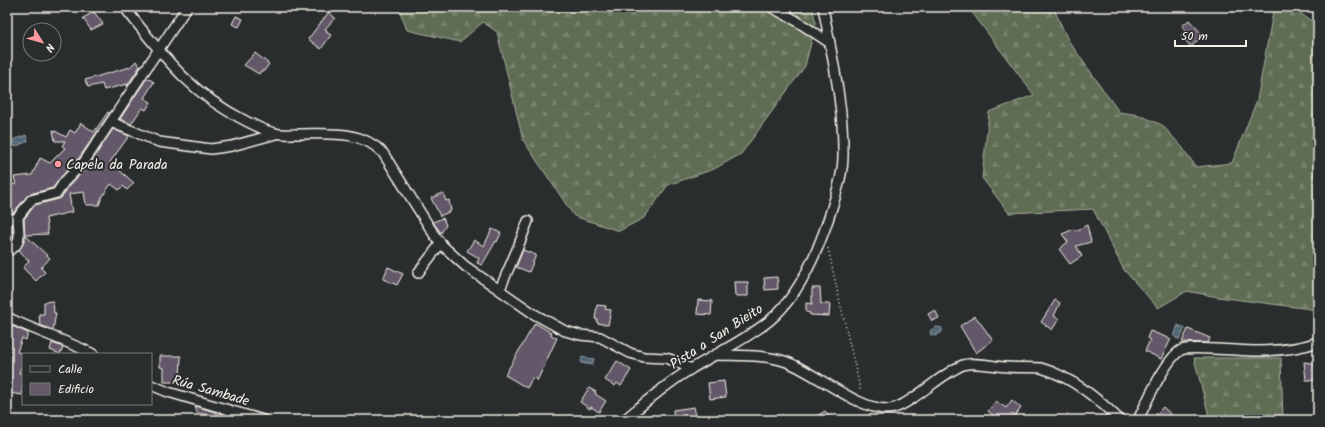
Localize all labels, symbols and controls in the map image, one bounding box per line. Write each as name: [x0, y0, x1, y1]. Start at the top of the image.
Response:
north arrow: [22, 22, 62, 62]
scale bar: [1175, 22, 1246, 48]
text: 50 m: [1181, 27, 1208, 46]
text: N: [40, 39, 58, 56]
place label: Capela da Parada: [66, 154, 168, 176]
marker: Capela da Parada: [53, 159, 63, 169]
street label: Pista a San Bieito: [666, 298, 768, 375]
legend: [22, 353, 152, 405]
text: Calle: [58, 360, 83, 379]
street label: Rúa Sambade: [170, 369, 253, 413]
text: Edificio: [58, 380, 94, 399]

